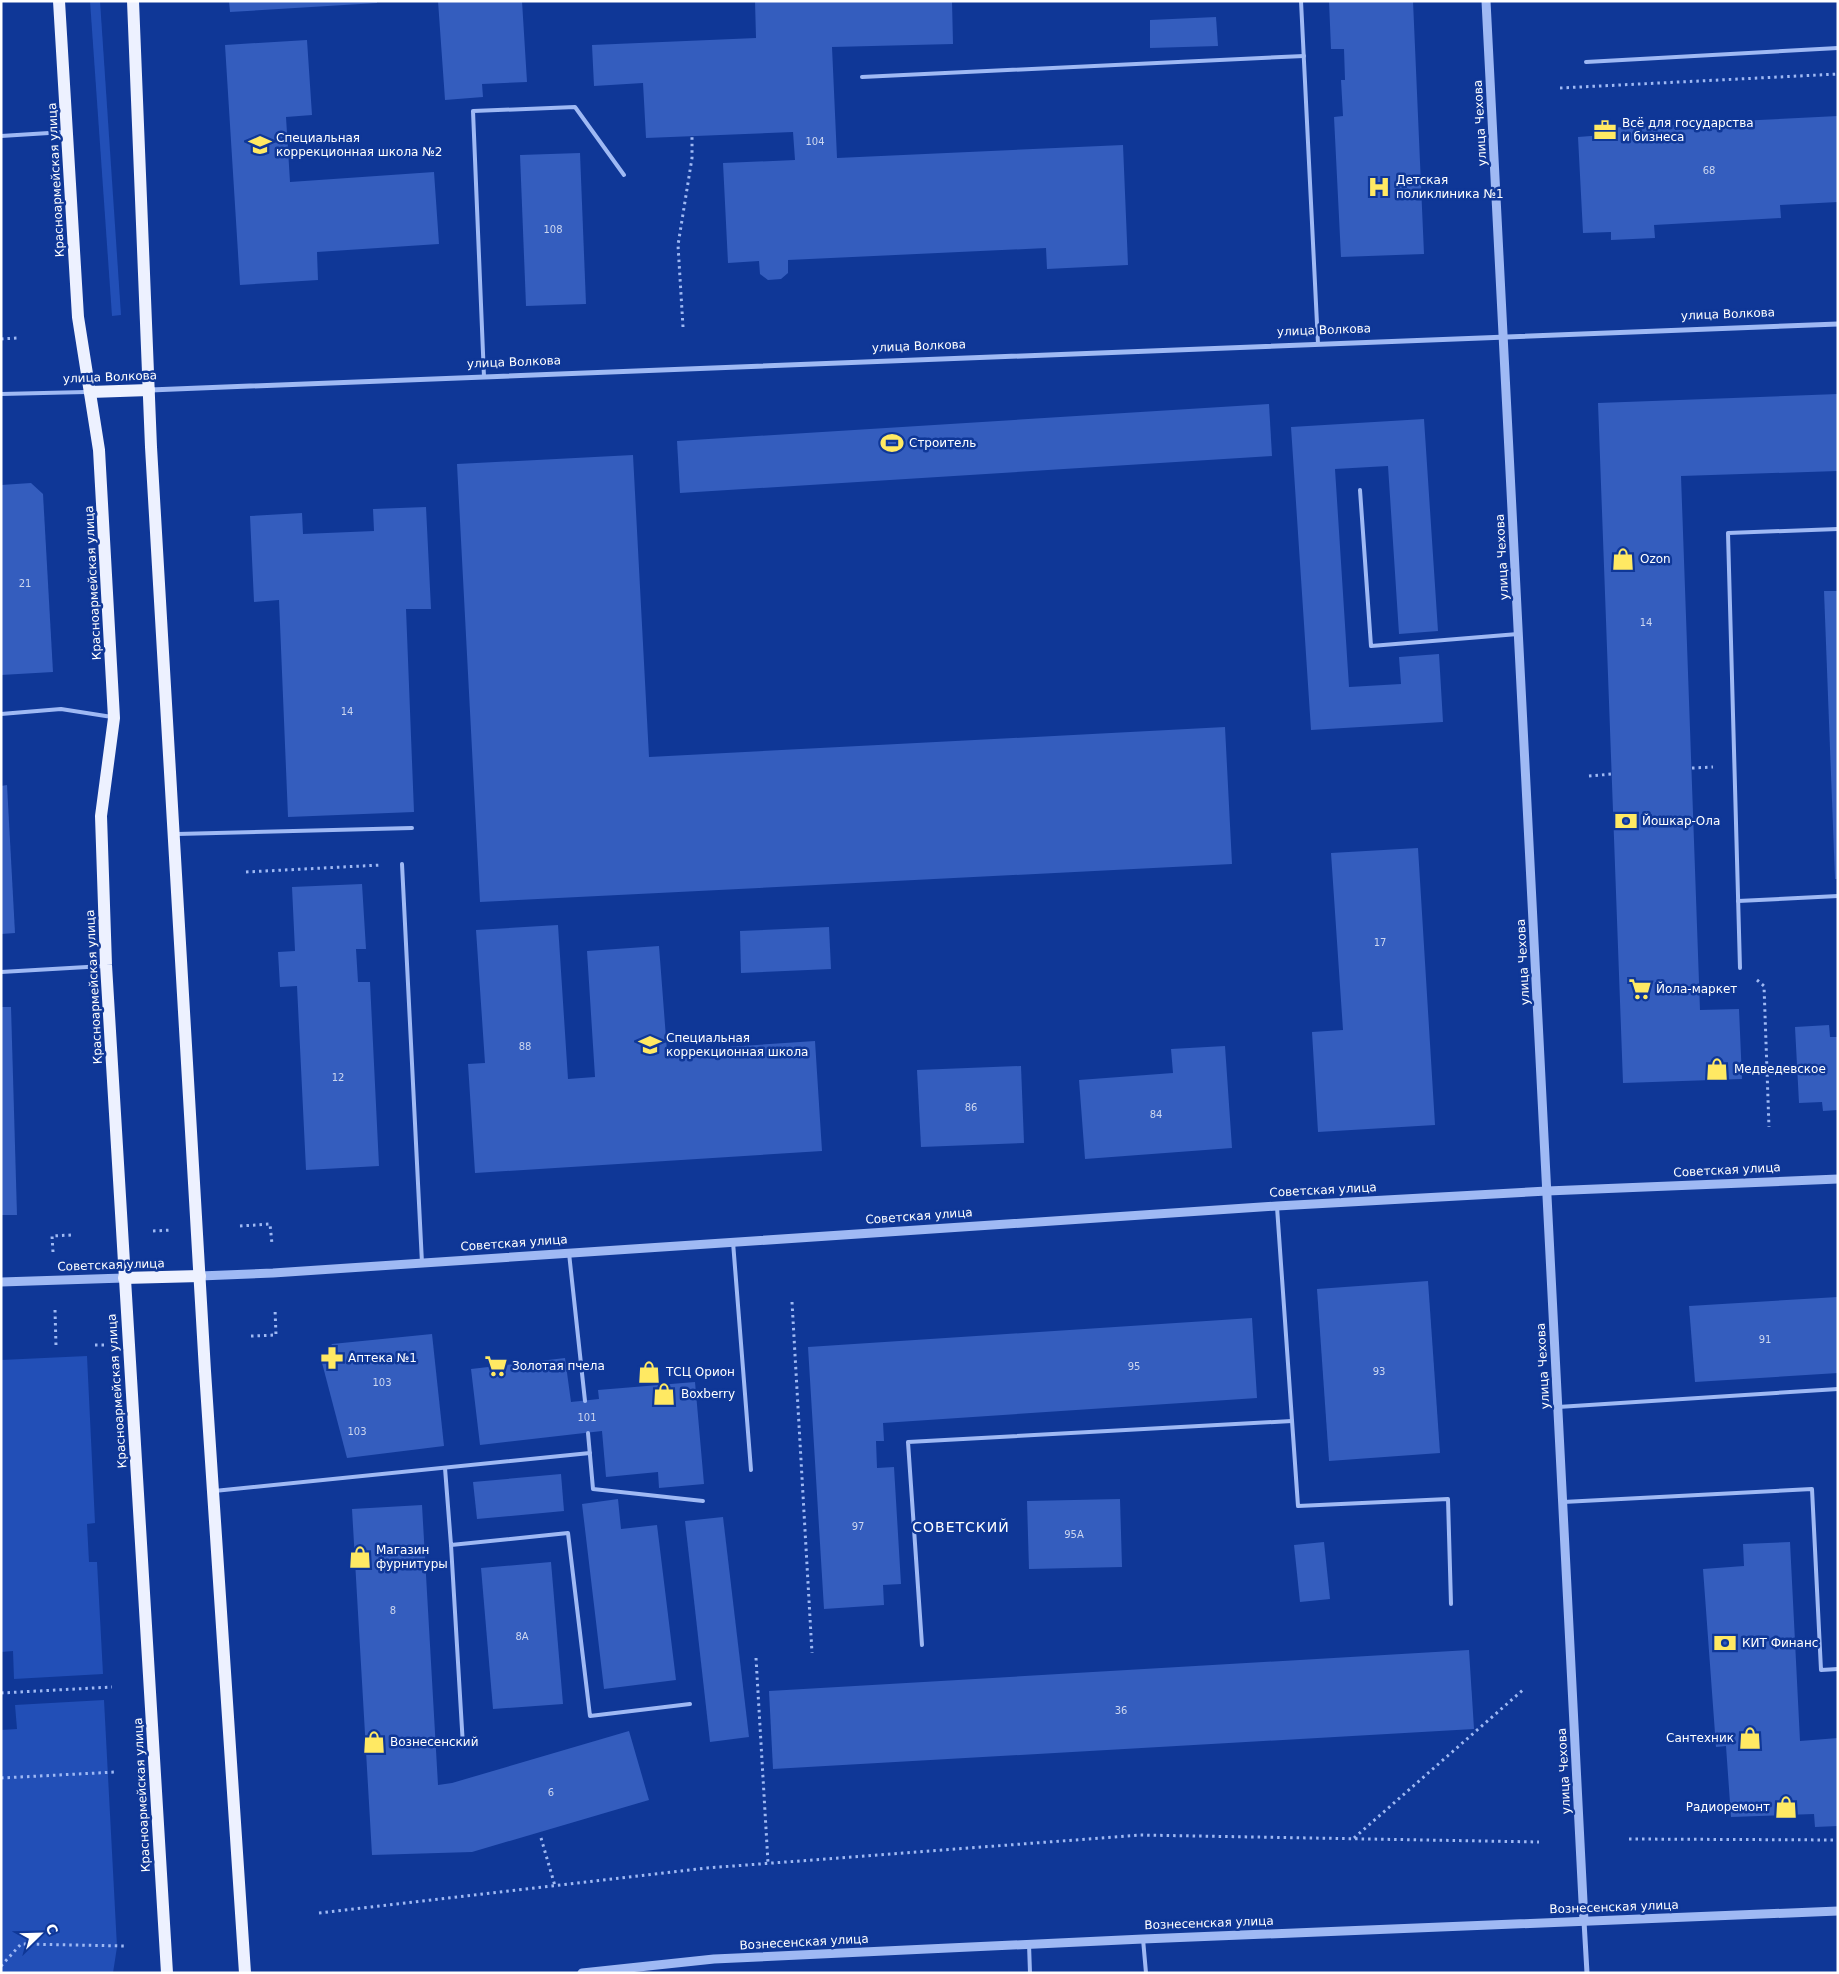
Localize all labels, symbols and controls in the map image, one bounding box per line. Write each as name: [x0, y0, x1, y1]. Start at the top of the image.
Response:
street label: улица Чехова: [1471, 79, 1489, 167]
street label: Красноармейская улица: [45, 102, 67, 258]
place label: Всё для государства и бизнеса: [1622, 116, 1754, 144]
office icon: Всё для государства и бизнеса: [1592, 117, 1618, 143]
place label: Специальная коррекционная школа №2: [276, 131, 442, 159]
school or university icon: Специальная коррекционная школа №2: [247, 132, 273, 158]
house number: 104: [805, 136, 825, 147]
house number: 68: [1703, 165, 1715, 176]
place label: Детская поликлиника №1: [1396, 173, 1504, 201]
hospital icon: Детская поликлиника №1: [1366, 174, 1392, 200]
house number: 108: [543, 224, 563, 235]
street label: улица Волкова: [1681, 305, 1775, 323]
street label: улица Волкова: [1277, 321, 1371, 339]
street label: улица Волкова: [872, 337, 966, 355]
street label: улица Волкова: [467, 353, 561, 371]
street label: улица Волкова: [63, 368, 157, 386]
sports icon: Строитель: [879, 430, 905, 456]
place label: Строитель: [909, 436, 976, 450]
street label: Красноармейская улица: [82, 505, 104, 661]
street label: улица Чехова: [1493, 513, 1511, 601]
shop icon: Ozon: [1610, 546, 1636, 572]
place label: Ozon: [1640, 552, 1671, 566]
house number: 21: [19, 578, 31, 589]
house number: 14: [1640, 617, 1652, 628]
house number: 14: [341, 706, 353, 717]
bank icon: Йошкар-Ола: [1613, 808, 1639, 834]
place label: Йошкар-Ола: [1642, 813, 1720, 828]
street label: Красноармейская улица: [83, 909, 105, 1065]
street label: улица Чехова: [1514, 918, 1532, 1006]
house number: 17: [1374, 937, 1386, 948]
supermarket icon: Йола-маркет: [1627, 976, 1653, 1002]
place label: Йола-маркет: [1656, 981, 1737, 996]
place label: Специальная коррекционная школа: [666, 1031, 808, 1059]
school or university icon: Специальная коррекционная школа: [637, 1032, 663, 1058]
house number: 88: [519, 1041, 531, 1052]
shop icon: Медведевское: [1704, 1056, 1730, 1082]
place label: Медведевское: [1734, 1062, 1826, 1076]
house number: 12: [332, 1072, 344, 1083]
house number: 86: [965, 1102, 977, 1113]
house number: 84: [1150, 1109, 1162, 1120]
street label: Советская улица: [1673, 1160, 1781, 1180]
street label: Советская улица: [1269, 1180, 1377, 1200]
street label: Советская улица: [865, 1205, 973, 1227]
street label: Советская улица: [460, 1232, 568, 1254]
street label: Советская улица: [57, 1256, 165, 1274]
street label: Красноармейская улица: [105, 1313, 129, 1469]
street label: улица Чехова: [1534, 1322, 1552, 1410]
house number: 91: [1759, 1334, 1771, 1345]
pharmacy icon: Аптека №1: [319, 1345, 345, 1371]
place label: Аптека №1: [348, 1351, 417, 1365]
supermarket icon: Золотая пчела: [483, 1353, 509, 1379]
place label: Золотая пчела: [512, 1359, 605, 1373]
shop icon: ТСЦ Орион: [636, 1359, 662, 1385]
house number: 95: [1128, 1361, 1140, 1372]
place label: ТСЦ Орион: [665, 1365, 735, 1379]
house number: 93: [1373, 1366, 1385, 1377]
house number: 103: [372, 1377, 392, 1388]
shop icon: Boxberry: [651, 1381, 677, 1407]
place label: Boxberry: [681, 1387, 735, 1401]
house number: 101: [577, 1412, 597, 1423]
house number: 103: [347, 1426, 367, 1437]
district label: СОВЕТСКИЙ: [912, 1518, 1010, 1535]
house number: 97: [852, 1521, 864, 1532]
house number: 95А: [1064, 1529, 1084, 1540]
place label: Магазин фурнитуры: [376, 1543, 448, 1571]
shop icon: Магазин фурнитуры: [347, 1544, 373, 1570]
house number: 8: [390, 1605, 396, 1616]
bank icon: КИТ Финанс: [1712, 1630, 1738, 1656]
house number: 8А: [515, 1631, 529, 1642]
place label: КИТ Финанс: [1742, 1636, 1818, 1650]
house number: 36: [1115, 1705, 1127, 1716]
street label: Красноармейская улица: [131, 1717, 153, 1873]
shop icon: Сантехник: [1737, 1725, 1763, 1751]
street label: улица Чехова: [1555, 1727, 1573, 1815]
shop icon: Вознесенский: [361, 1729, 387, 1755]
place label: Сантехник: [1666, 1731, 1734, 1745]
place label: Вознесенский: [390, 1735, 478, 1749]
house number: 6: [548, 1787, 554, 1798]
shop icon: Радиоремонт: [1773, 1794, 1799, 1820]
place label: Радиоремонт: [1686, 1800, 1770, 1814]
street label: Вознесенская улица: [1549, 1898, 1679, 1916]
north arrow: [15, 1909, 65, 1959]
street label: Вознесенская улица: [1144, 1914, 1274, 1932]
text: С: [43, 1921, 61, 1937]
street label: Вознесенская улица: [739, 1932, 869, 1952]

